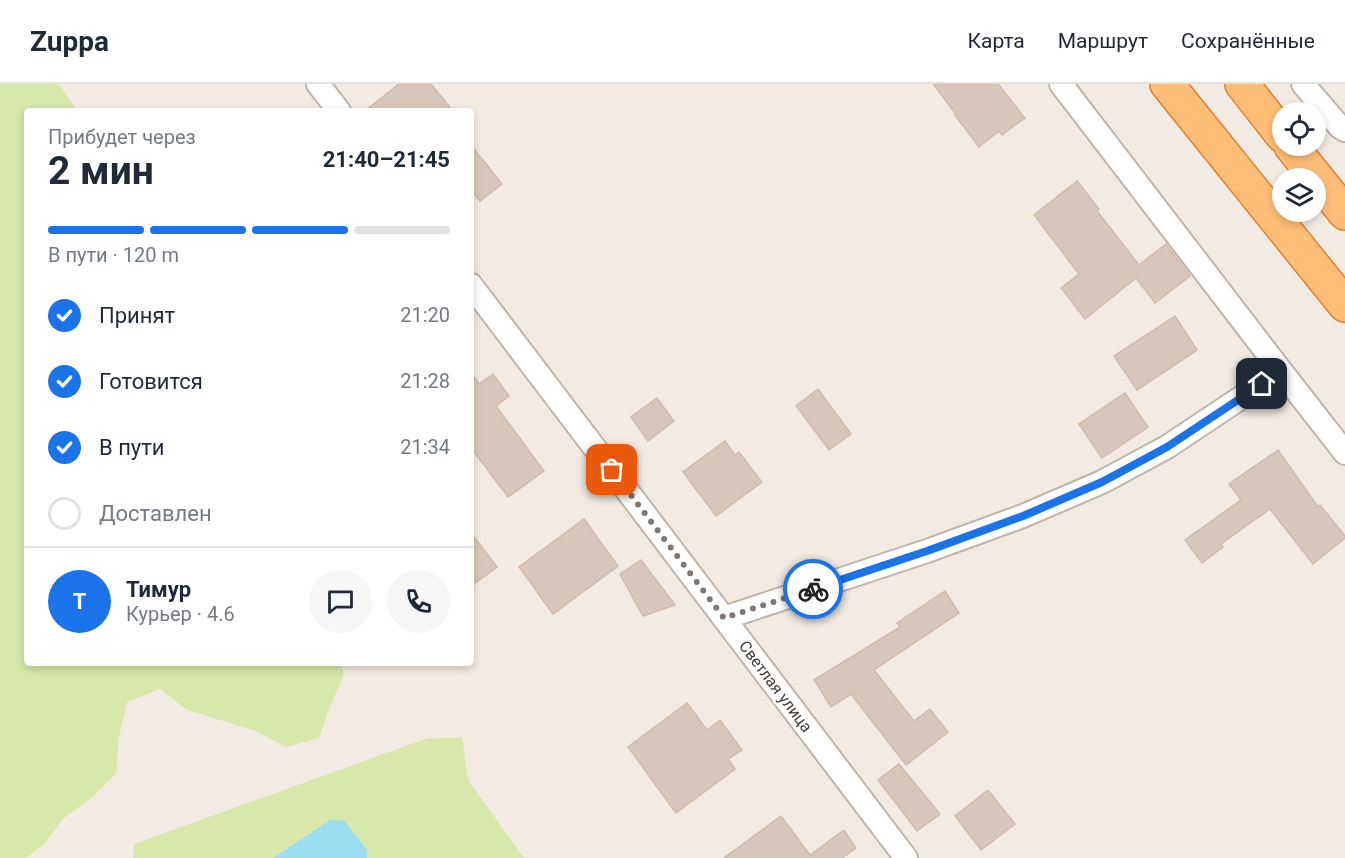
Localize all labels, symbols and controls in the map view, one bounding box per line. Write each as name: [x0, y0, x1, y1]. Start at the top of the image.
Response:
text: Zuppa: [30, 25, 109, 58]
text: Карта: [968, 29, 1025, 53]
text: Маршрут: [1058, 29, 1148, 53]
text: Сохранённые: [1181, 29, 1315, 53]
map controls: [1272, 102, 1326, 222]
button: locate: [1272, 102, 1326, 156]
text: Прибудет через: [48, 125, 196, 149]
text: 21:40–21:45: [323, 147, 450, 172]
text: 2 мин: [48, 148, 154, 194]
button: layers: [1272, 168, 1326, 222]
text: В пути · 120 m: [48, 243, 179, 267]
icon: check: [48, 299, 81, 332]
text: Принят: [99, 303, 175, 328]
text: 21:20: [400, 303, 450, 327]
pin: [1236, 358, 1287, 409]
icon: check: [48, 365, 81, 398]
icon: home: [1245, 367, 1278, 400]
text: Готовится: [99, 369, 203, 394]
text: 21:28: [400, 369, 450, 393]
icon: check: [48, 431, 81, 464]
text: В пути: [99, 435, 165, 460]
text: 21:34: [400, 435, 450, 459]
pin: [586, 444, 637, 495]
icon: bag: [595, 453, 628, 486]
text: Доставлен: [99, 501, 212, 526]
courier: [783, 559, 843, 619]
button: chat: [309, 570, 372, 633]
button: phone: [387, 570, 450, 633]
icon: bike: [797, 573, 830, 606]
text: Тимур: [126, 577, 191, 602]
text: Т: [73, 589, 86, 614]
text: Курьер · 4.6: [126, 602, 235, 626]
street label: Светлая улица: [735, 637, 816, 736]

